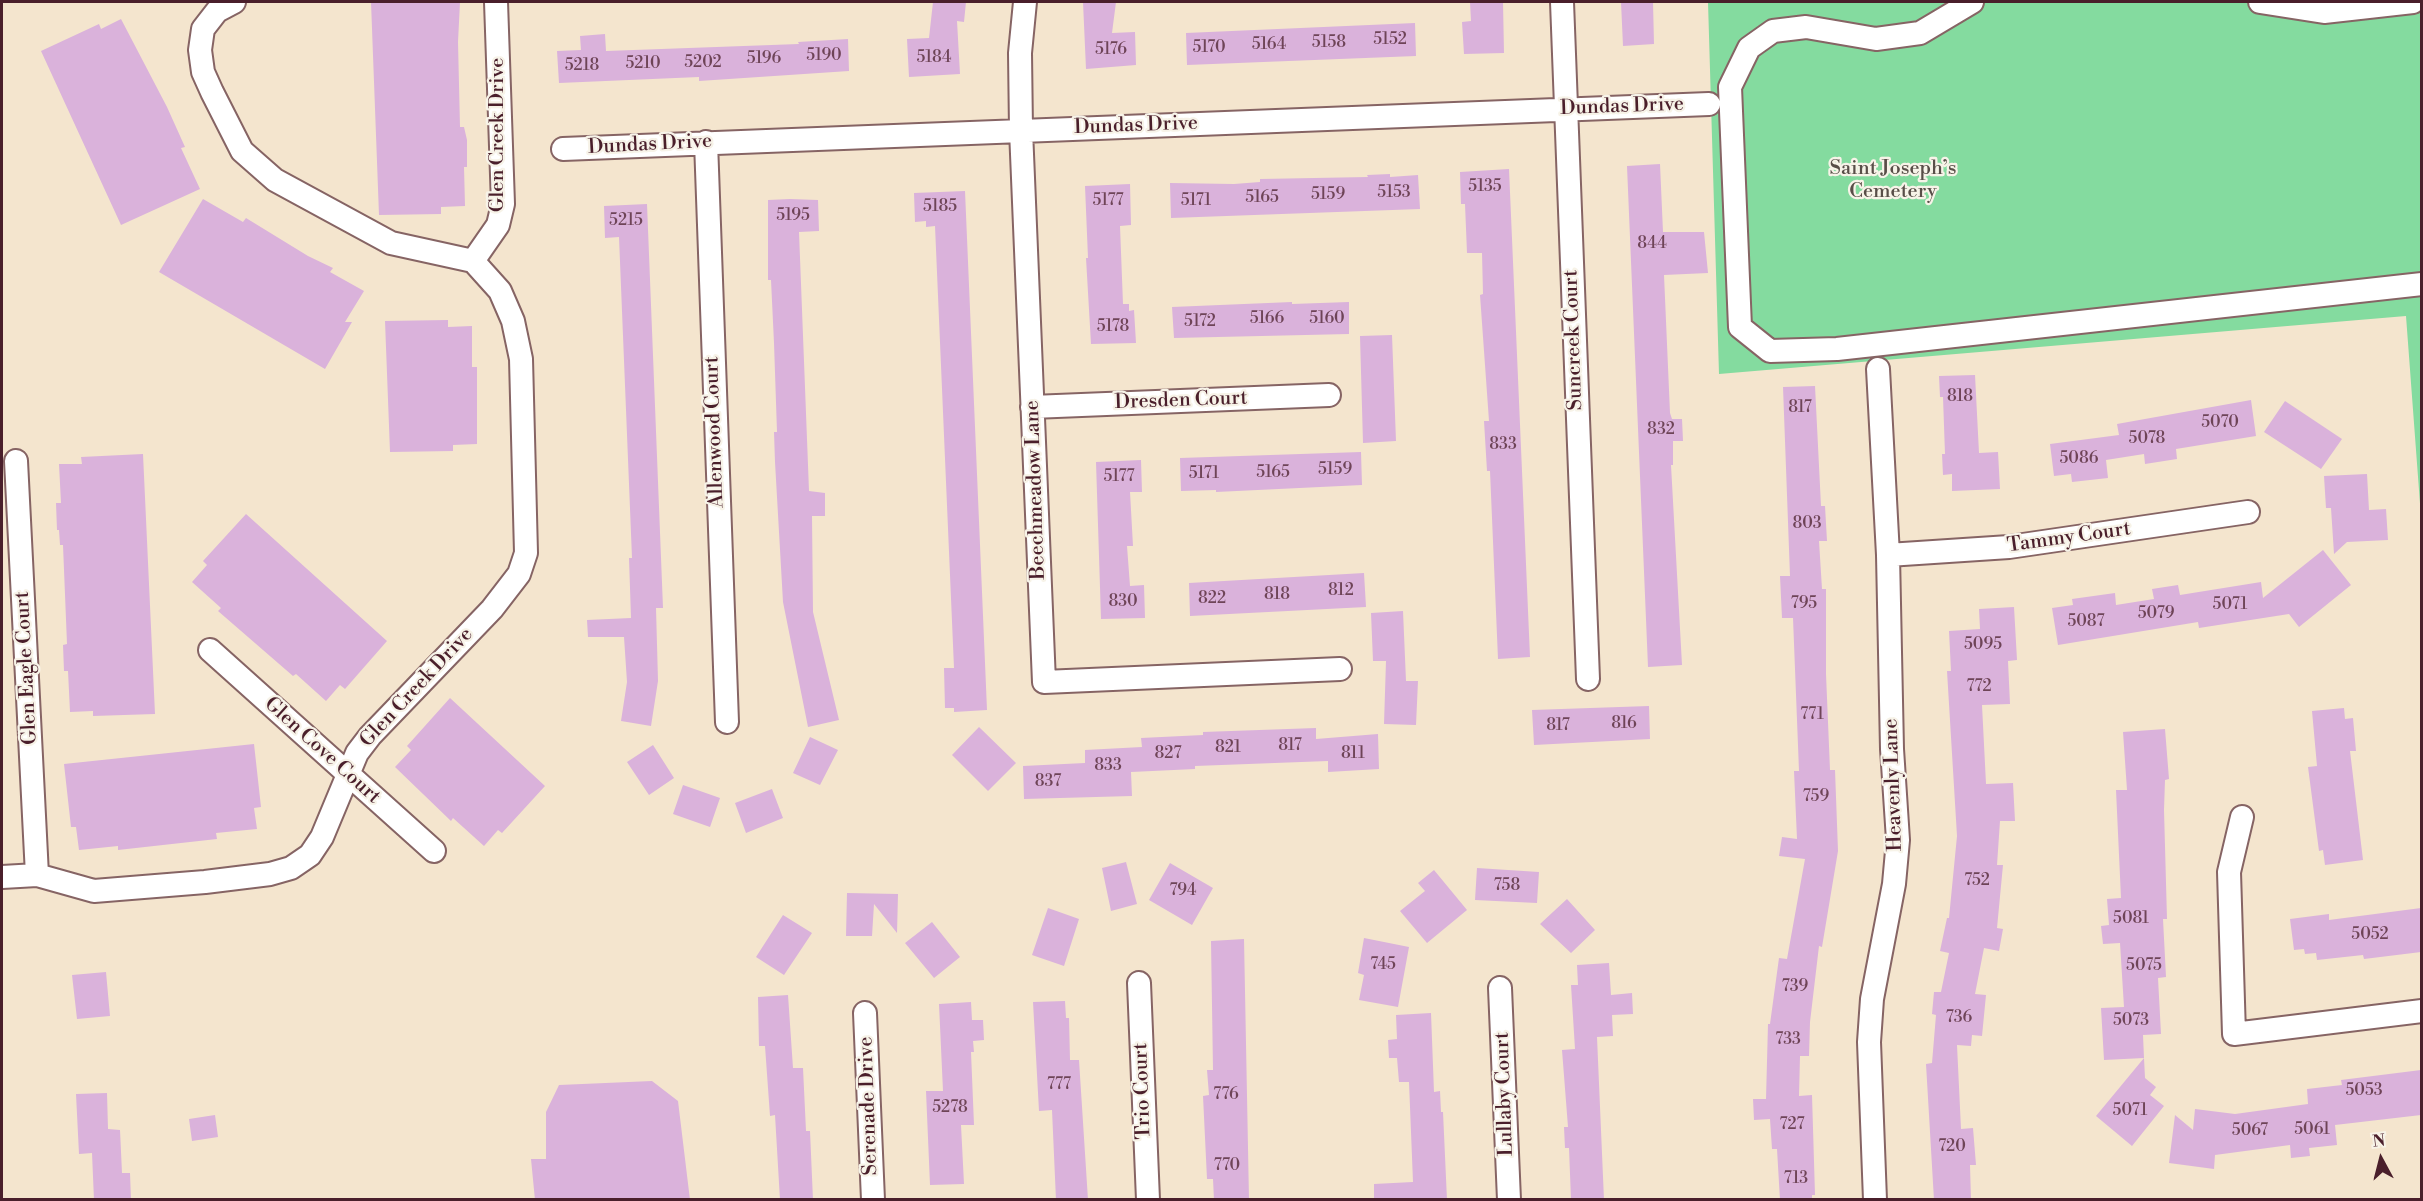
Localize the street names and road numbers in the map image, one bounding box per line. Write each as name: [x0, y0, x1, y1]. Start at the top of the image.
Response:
street label: Glen Creek Drive: [486, 58, 510, 212]
street label: Dundas Drive: [1560, 93, 1684, 121]
street label: Dundas Drive: [1074, 112, 1198, 140]
street label: Dundas Drive: [587, 130, 713, 160]
street label: Suncreek Court: [1560, 269, 1588, 411]
street label: Allenwood Court: [700, 356, 730, 508]
street label: Dresden Court: [1114, 387, 1248, 415]
street label: Beechmeadow Lane: [1021, 400, 1051, 580]
street label: Tammy Court: [2006, 517, 2132, 559]
street label: Glen Eagle Court: [11, 591, 43, 745]
street label: Glen Creek Drive: [355, 623, 479, 753]
street label: Glen Cove Court: [259, 693, 385, 809]
street label: Heavenly Lane: [1880, 718, 1908, 852]
street label: Lullaby Court: [1491, 1031, 1519, 1157]
street label: Serenade Drive: [855, 1036, 883, 1176]
street label: Trio Court: [1129, 1042, 1157, 1140]

